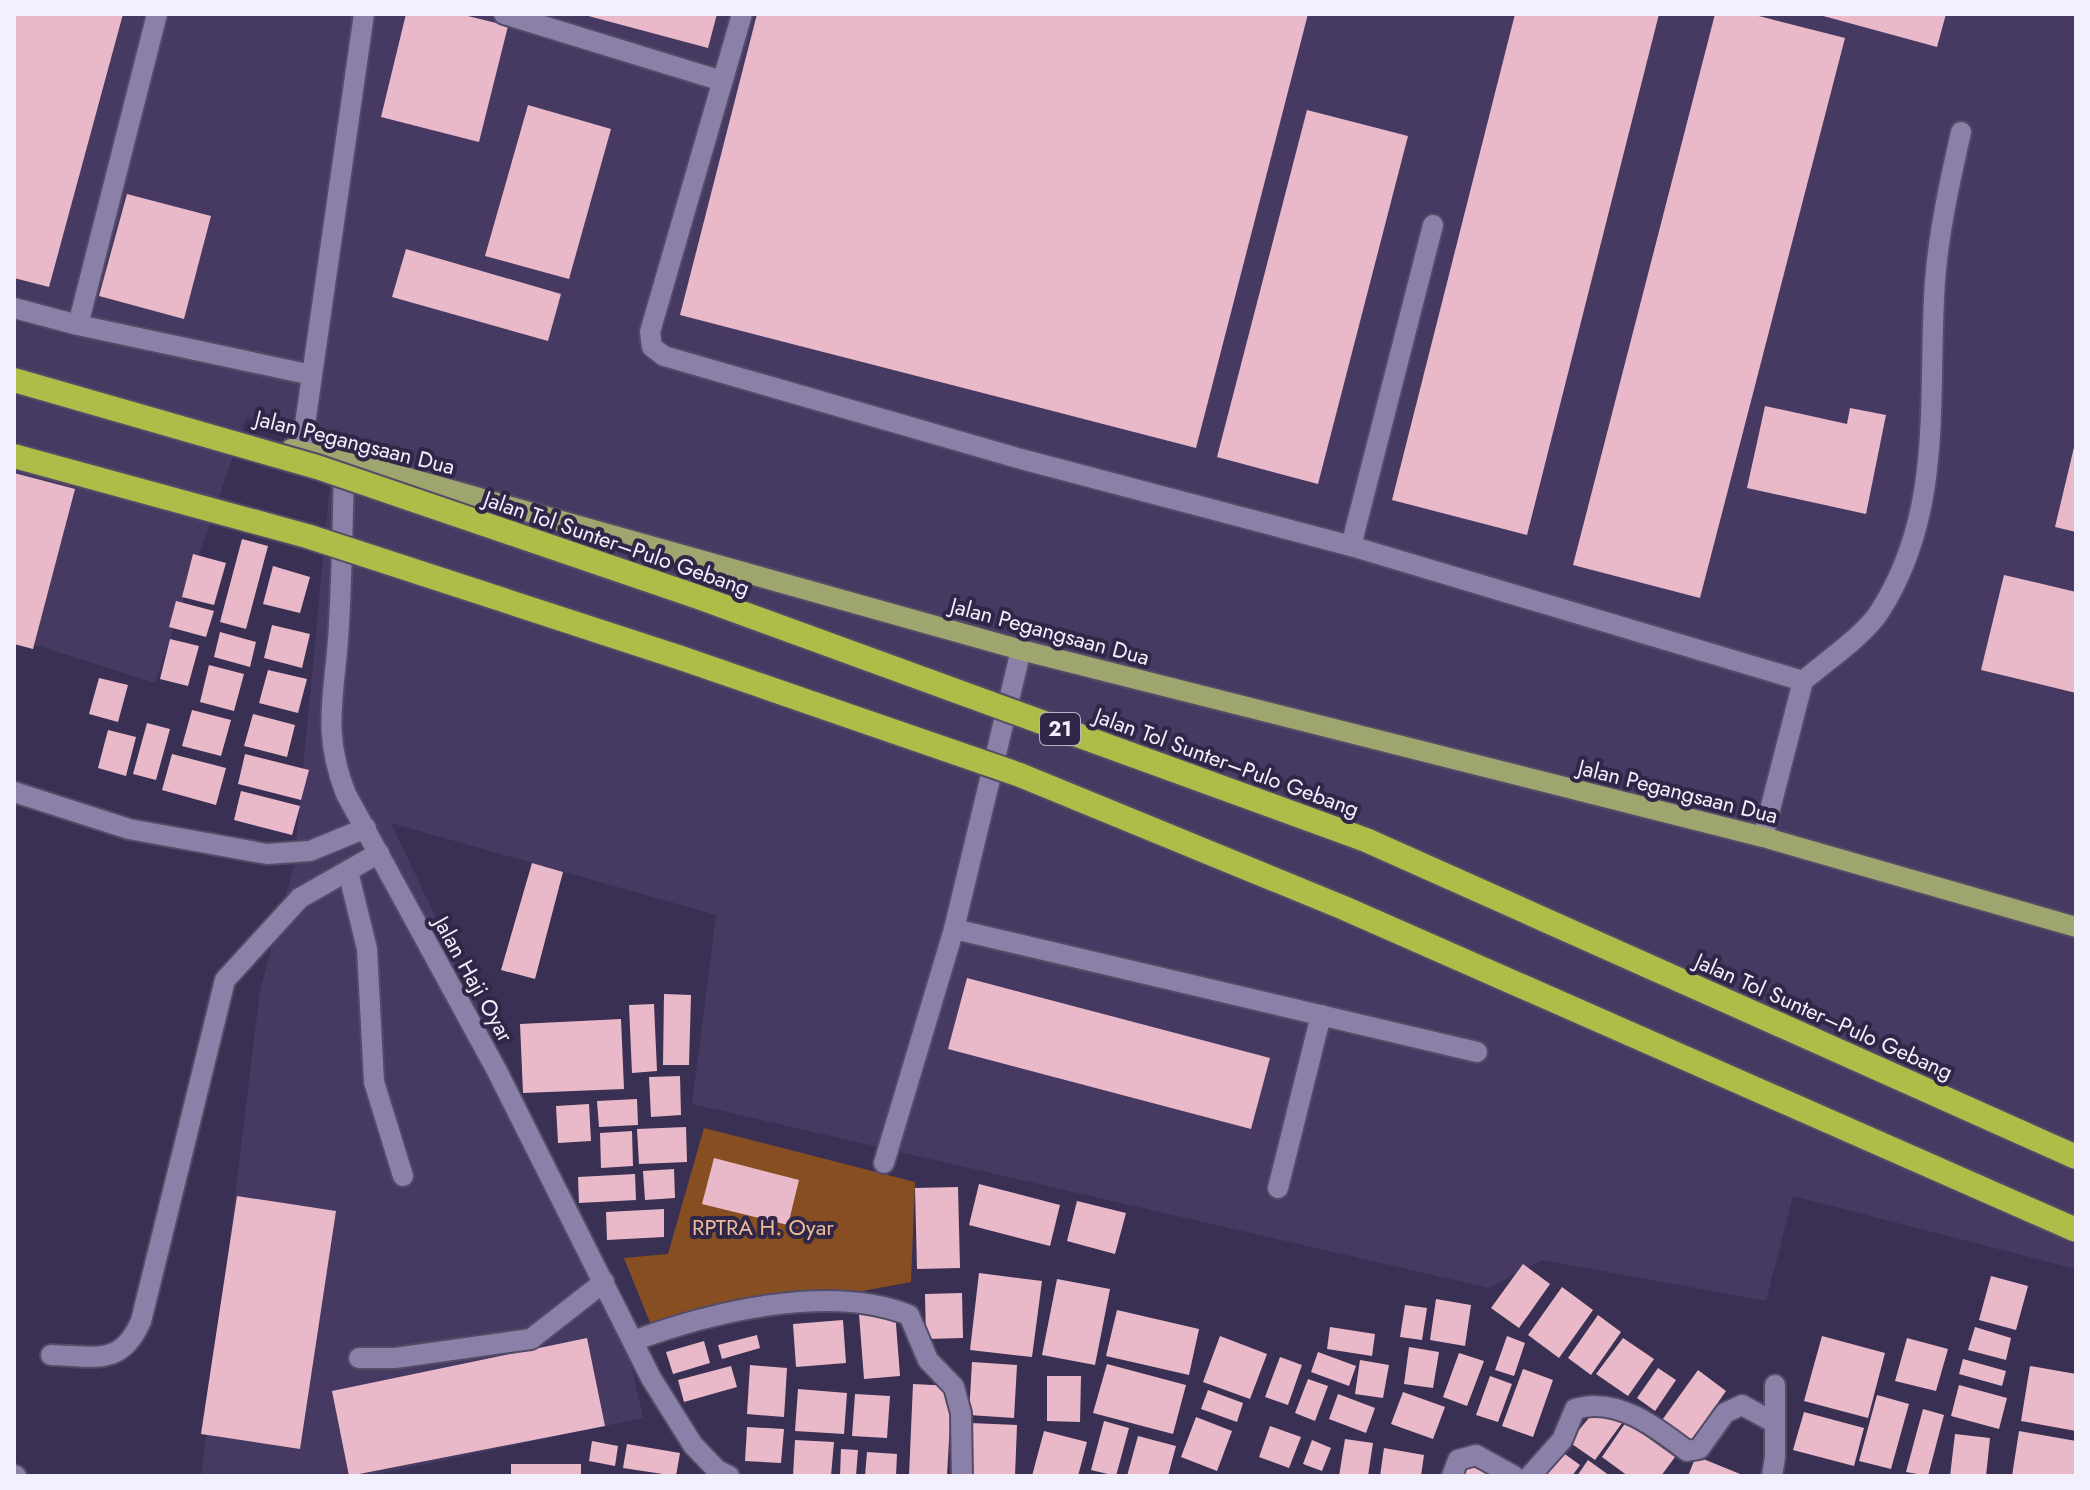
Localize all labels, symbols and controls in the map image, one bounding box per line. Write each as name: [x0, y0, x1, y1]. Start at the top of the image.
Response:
street label: Jalan Pegangsaan Dua: [249, 401, 458, 482]
street label: Jalan Tol Sunter–Pulo Gebang: [477, 481, 754, 604]
street label: Jalan Pegangsaan Dua: [944, 588, 1153, 673]
street label: Jalan Tol Sunter–Pulo Gebang: [1087, 698, 1364, 825]
road number: 21: [1040, 713, 1080, 745]
street label: Jalan Pegangsaan Dua: [1572, 750, 1781, 831]
street label: Jalan Haji Oyar: [425, 908, 522, 1048]
street label: Jalan Tol Sunter–Pulo Gebang: [1687, 943, 1958, 1087]
park label: RPTRA H. Oyar: [692, 1211, 834, 1243]

